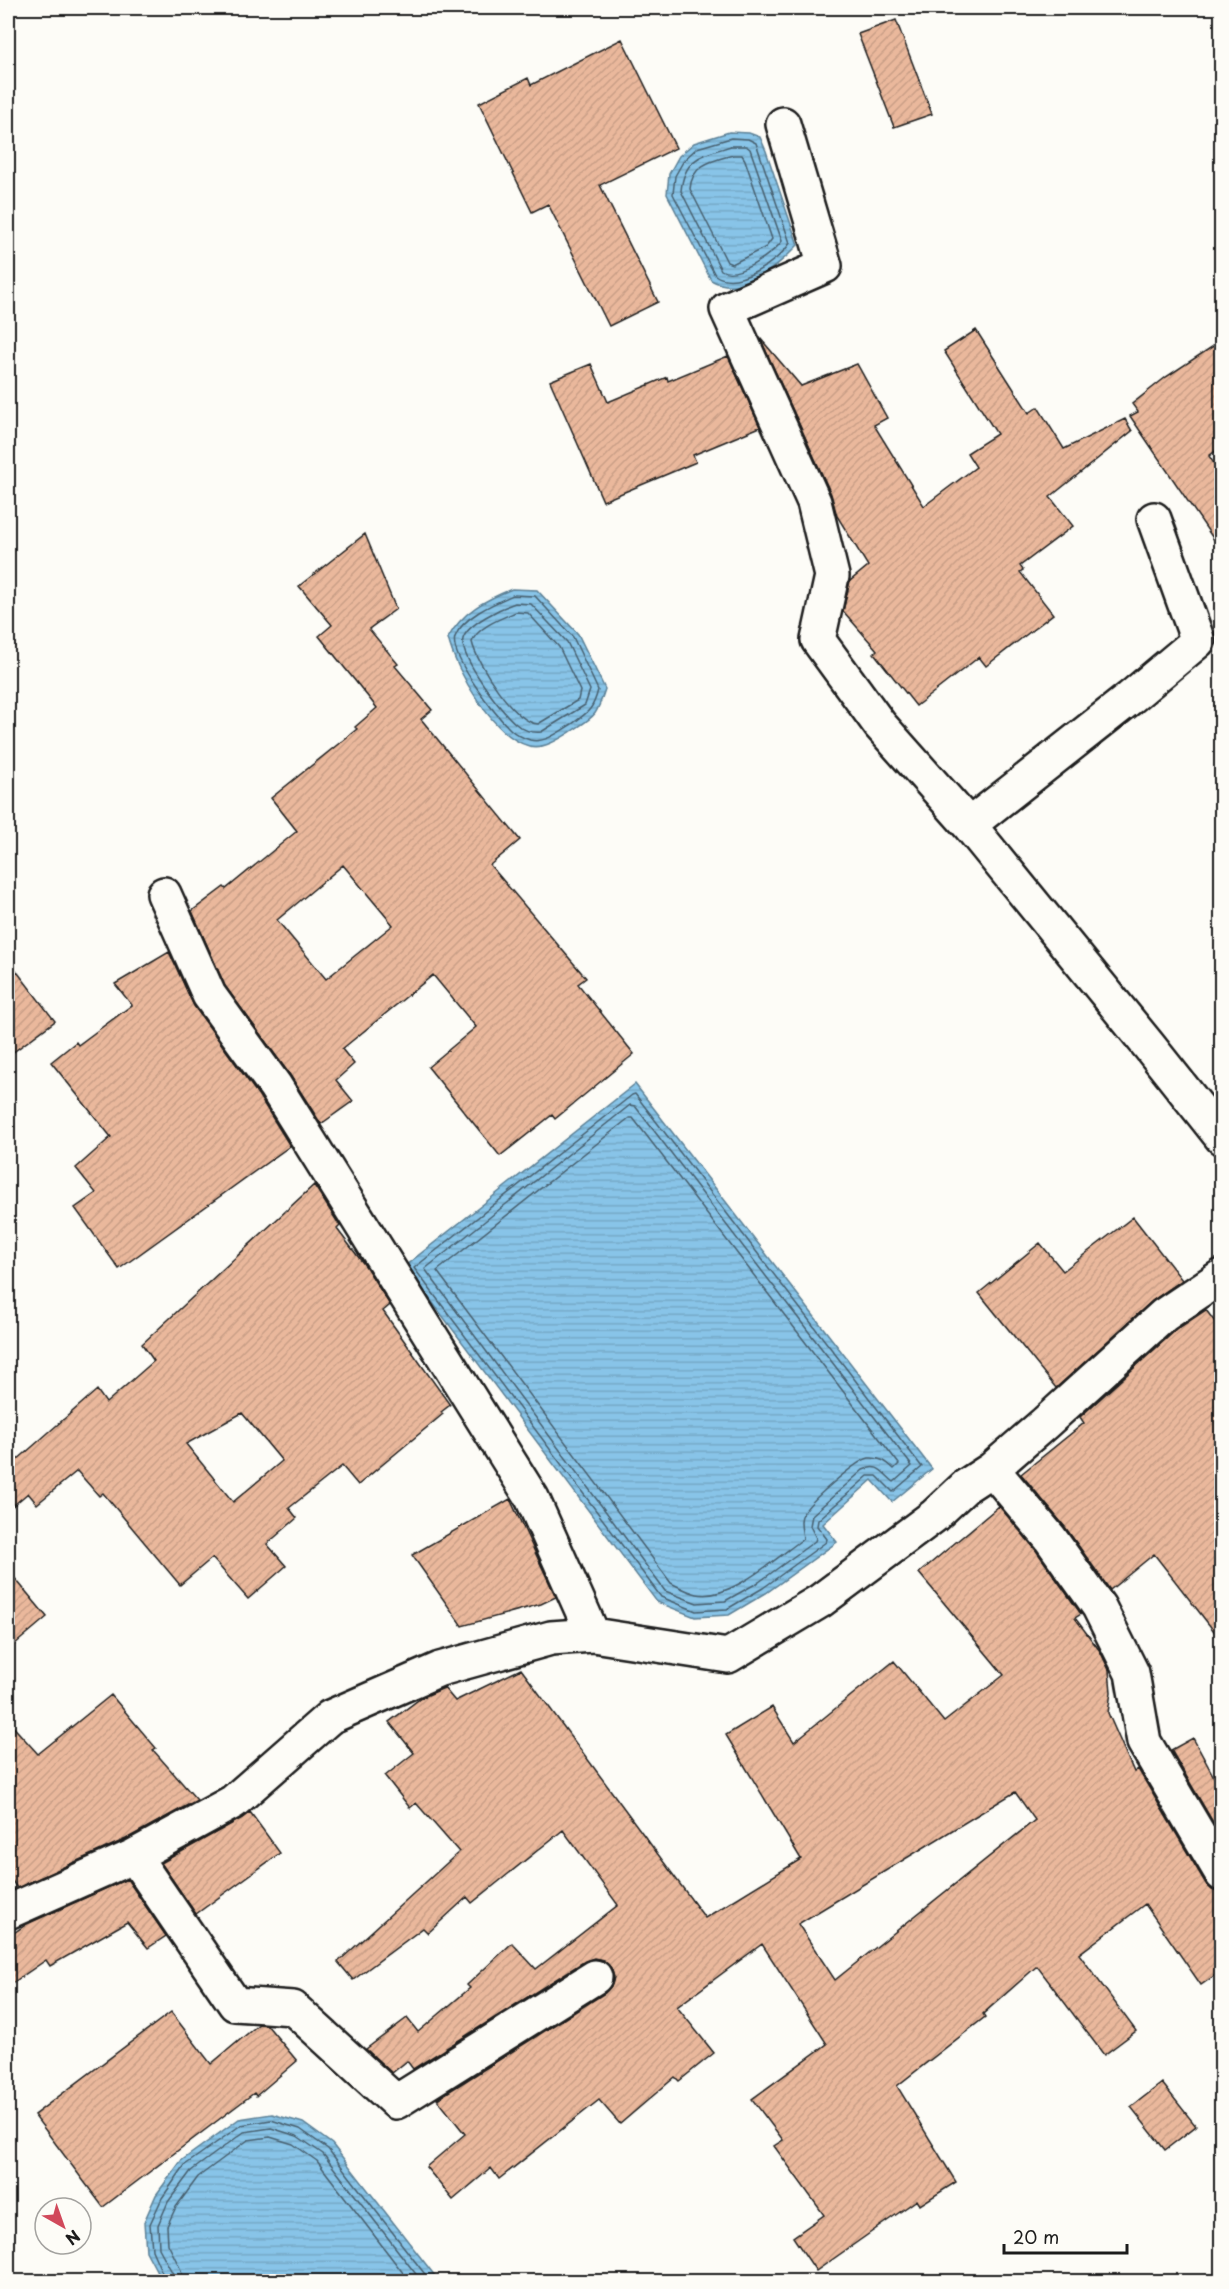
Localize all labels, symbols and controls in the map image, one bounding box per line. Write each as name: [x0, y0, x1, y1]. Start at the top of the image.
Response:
north arrow: [33, 2196, 93, 2256]
scale bar: [1004, 2217, 1127, 2255]
text: 20 m: [1013, 2223, 1059, 2250]
text: N: [61, 2225, 86, 2252]

